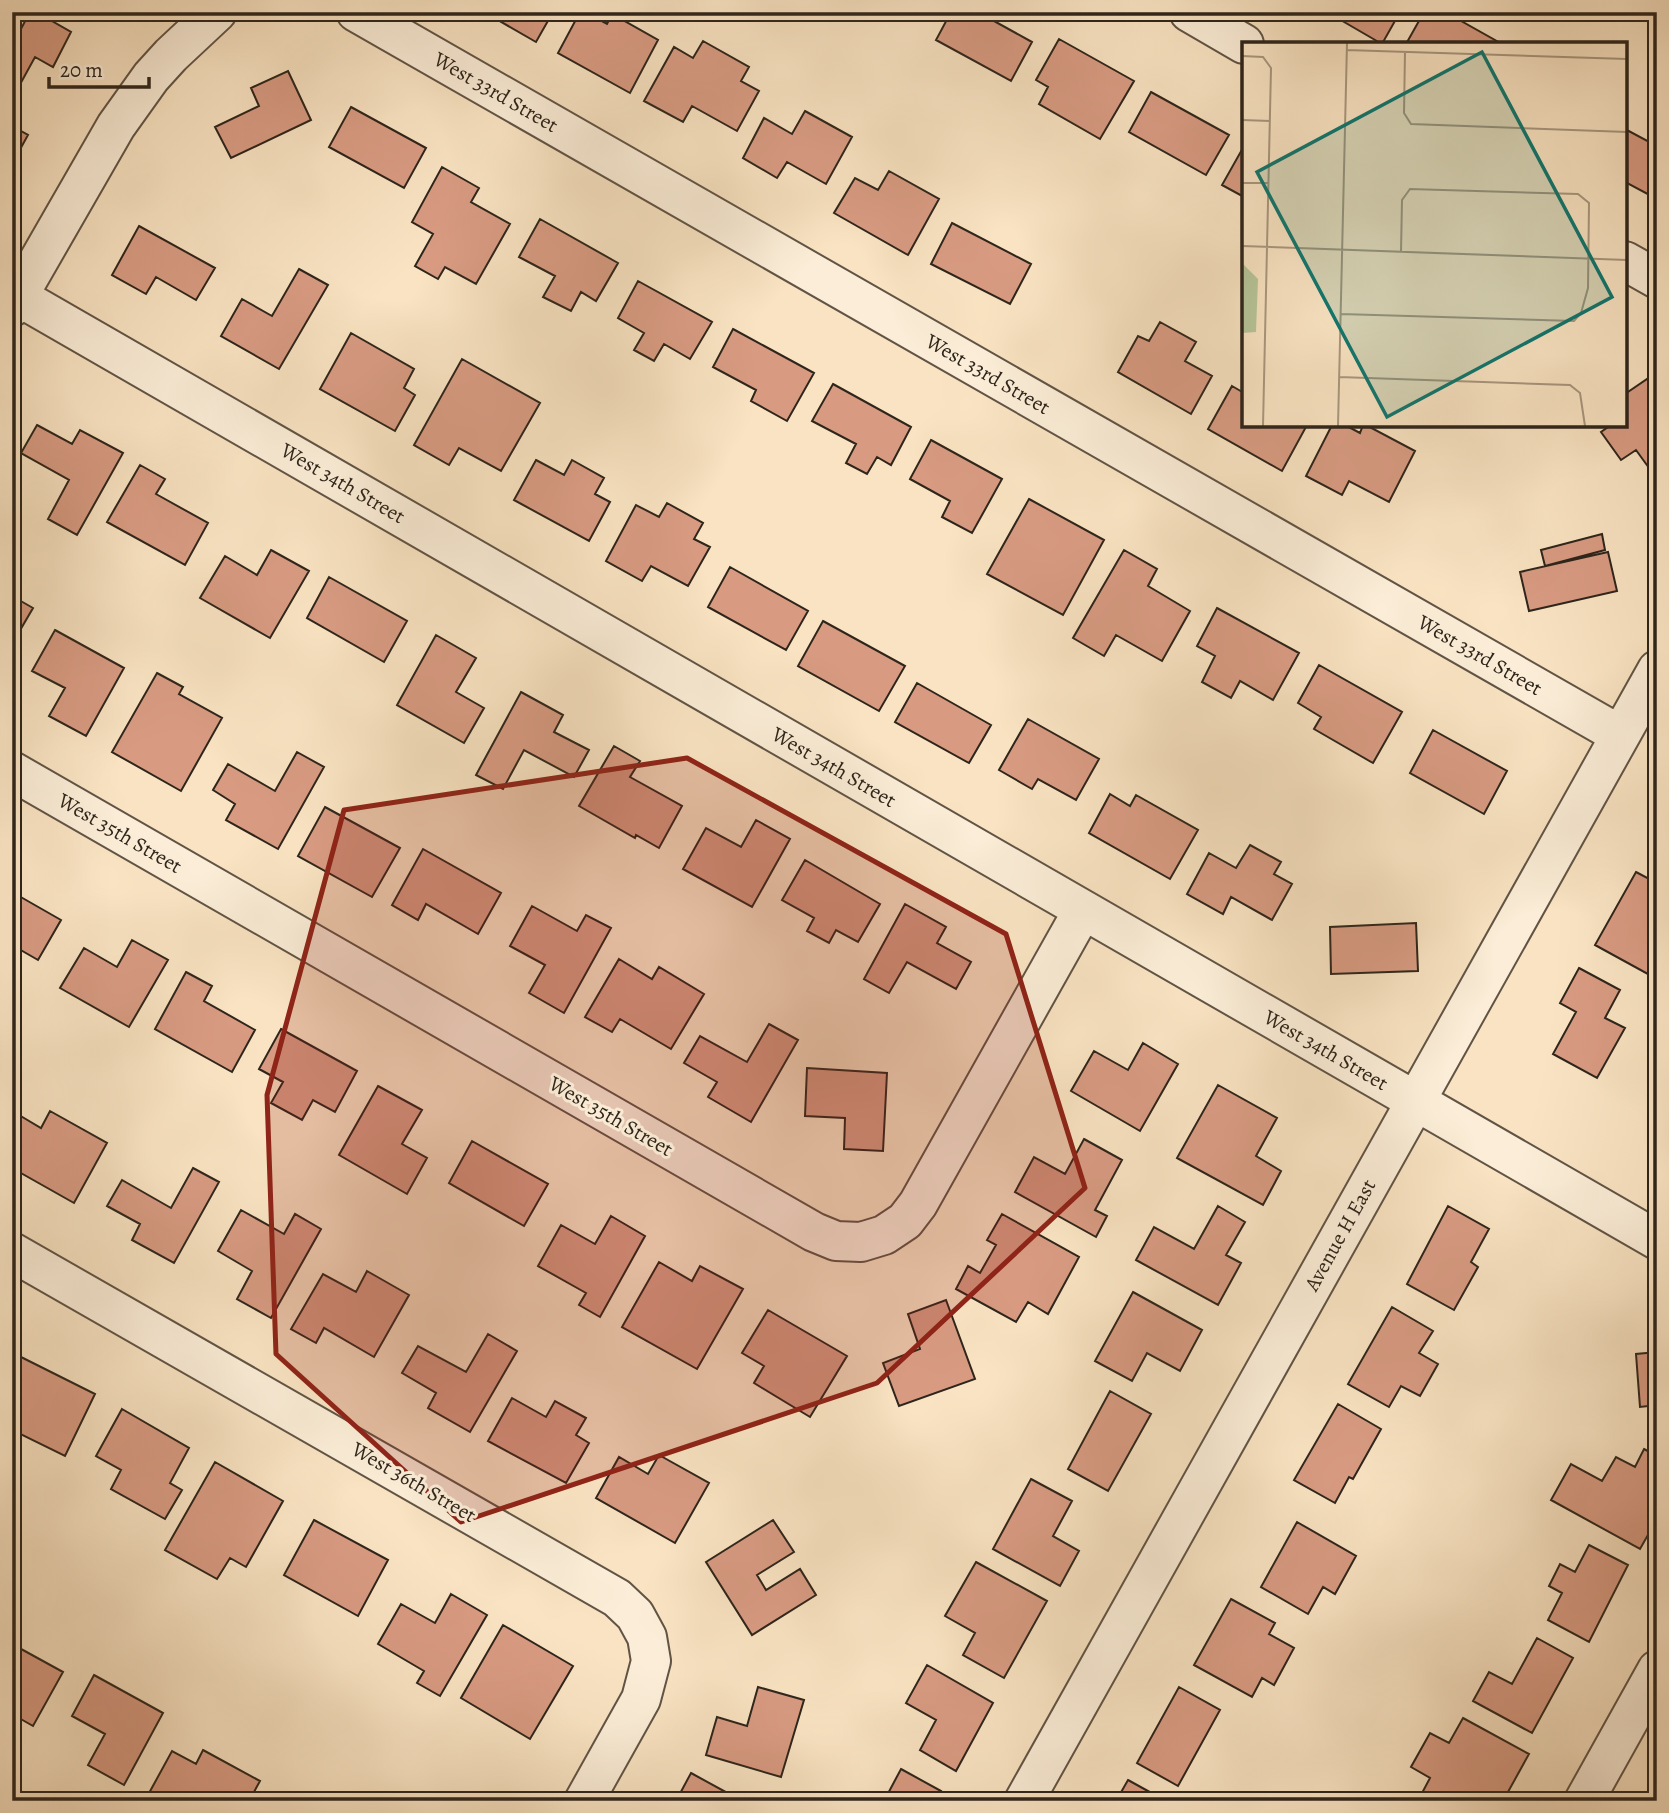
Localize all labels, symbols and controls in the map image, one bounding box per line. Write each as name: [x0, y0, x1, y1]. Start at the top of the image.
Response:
inset map: [1242, 42, 1627, 427]
street label: West 33rd Street: [428, 45, 563, 139]
scale bar: [49, 46, 149, 90]
text: 20 m: [60, 56, 103, 84]
street label: West 33rd Street: [920, 327, 1055, 421]
street label: West 34th Street: [275, 436, 410, 530]
street label: West 33rd Street: [1412, 608, 1547, 702]
street label: West 34th Street: [766, 720, 901, 814]
street label: West 35th Street: [52, 786, 187, 880]
street label: West 34th Street: [1258, 1003, 1393, 1097]
street label: West 35th Street: [543, 1069, 678, 1163]
street label: Avenue H East: [1297, 1174, 1382, 1297]
street label: West 36th Street: [346, 1435, 481, 1529]

